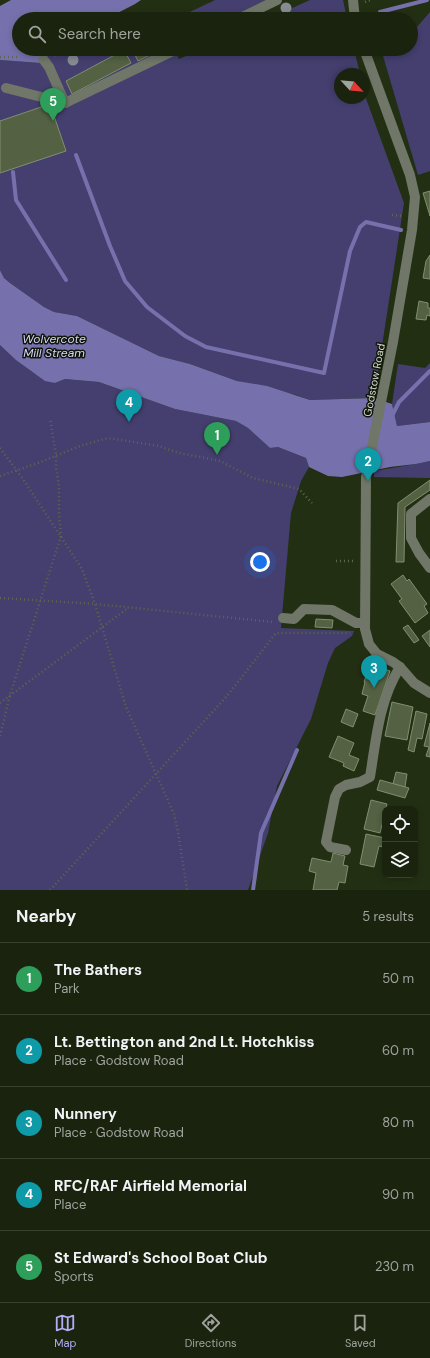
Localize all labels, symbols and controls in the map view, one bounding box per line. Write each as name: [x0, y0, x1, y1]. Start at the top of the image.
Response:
search box: [12, 12, 418, 56]
icon: search: [26, 23, 48, 45]
text: Search here: [58, 24, 141, 44]
north arrow: [334, 68, 370, 104]
pin: 5: [40, 88, 66, 121]
water label: Wolvercote Mill Stream: [22, 331, 86, 361]
street label: Godstow Road: [360, 342, 388, 418]
pin: 4: [116, 389, 142, 422]
pin: 1: [204, 422, 230, 455]
pin: 2: [355, 448, 381, 481]
your location: [250, 552, 270, 572]
pin: 3: [361, 655, 387, 688]
map controls: [382, 806, 418, 878]
button: locate: [382, 806, 418, 842]
button: layers: [382, 842, 418, 878]
text: Nearby: [16, 905, 76, 927]
text: 5 results: [362, 908, 414, 925]
text: The Bathers: [54, 960, 142, 980]
text: 1: [27, 970, 31, 987]
text: 50 m: [382, 970, 414, 987]
text: Park: [54, 980, 80, 997]
text: Lt. Bettington and 2nd Lt. Hotchkiss: [54, 1032, 315, 1052]
text: 2: [25, 1042, 33, 1059]
text: 60 m: [382, 1042, 414, 1059]
text: Place · Godstow Road: [54, 1052, 184, 1069]
text: Nunnery: [54, 1104, 117, 1124]
text: 3: [25, 1114, 33, 1131]
text: 80 m: [382, 1114, 414, 1131]
text: Place · Godstow Road: [54, 1124, 184, 1141]
text: RFC/RAF Airfield Memorial: [54, 1176, 247, 1196]
text: 4: [25, 1186, 33, 1203]
text: 90 m: [382, 1186, 414, 1203]
text: Place: [54, 1196, 86, 1213]
text: St Edward's School Boat Club: [54, 1248, 268, 1268]
text: 5: [25, 1258, 33, 1275]
text: 230 m: [375, 1258, 414, 1275]
text: Sports: [54, 1268, 94, 1285]
tab: Map: [54, 1312, 76, 1350]
tab: Directions: [185, 1312, 237, 1350]
tab: Saved: [345, 1312, 376, 1350]

